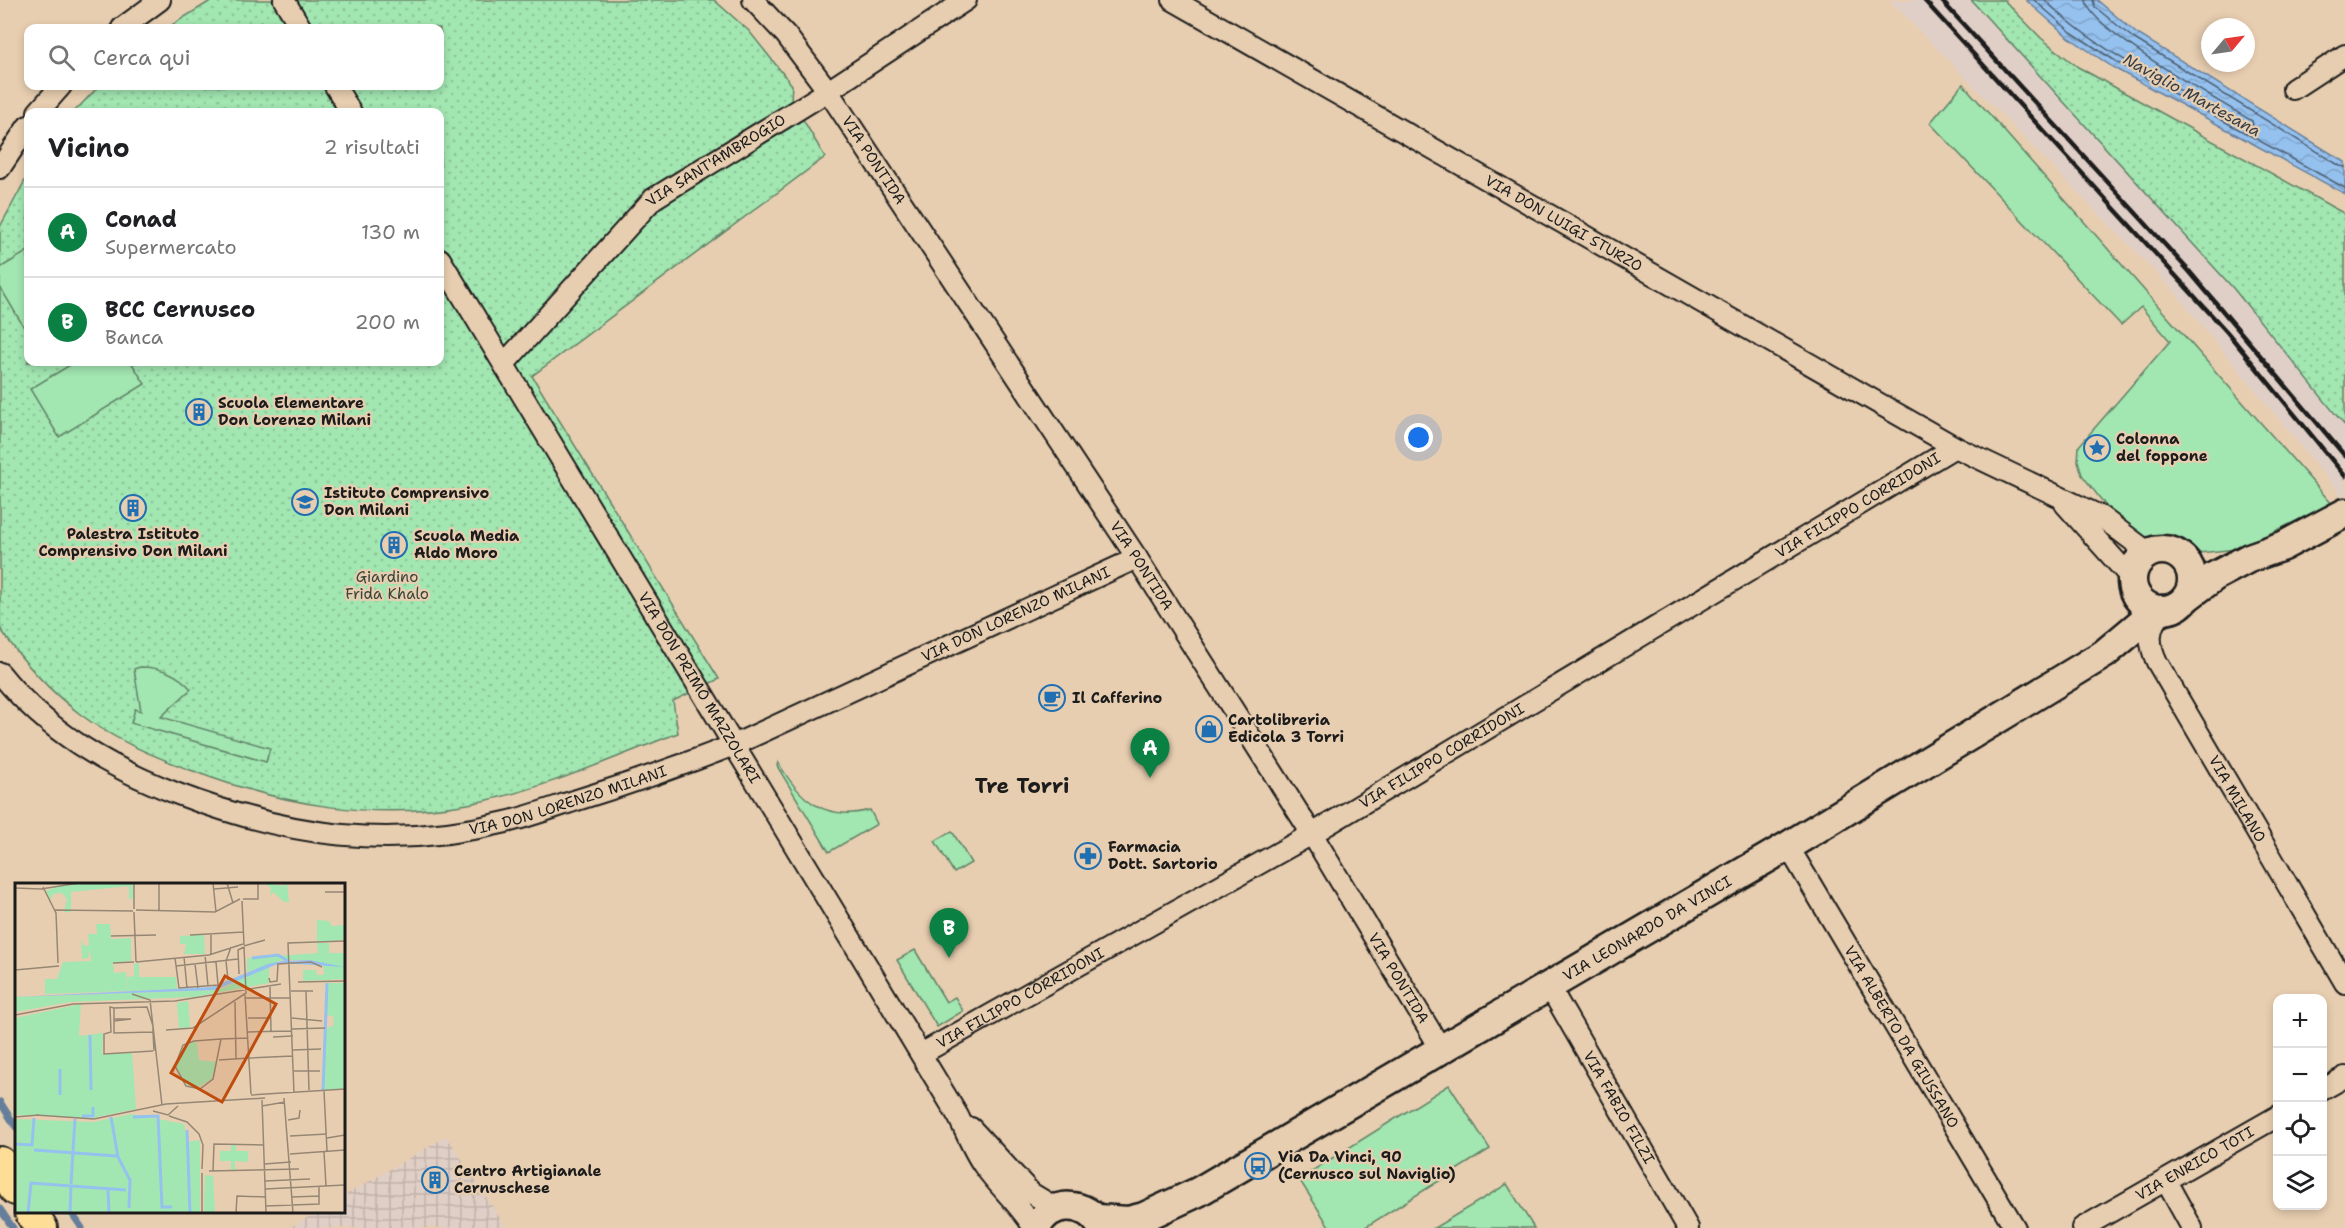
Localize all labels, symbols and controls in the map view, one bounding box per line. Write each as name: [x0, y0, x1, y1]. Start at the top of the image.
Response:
north arrow: [2201, 18, 2255, 72]
search box: [24, 24, 444, 90]
icon: search: [45, 41, 78, 74]
text: Cerca qui: [93, 43, 191, 72]
water label: Naviglio Martesana: [2119, 48, 2265, 142]
street label: VIA SANT'AMBROGIO: [641, 110, 789, 211]
street label: VIA PONTIDA: [837, 112, 910, 208]
text: Vicino: [48, 130, 130, 165]
text: 2 risultati: [324, 134, 420, 160]
street label: VIA DON LUIGI STURZO: [1481, 170, 1646, 276]
text: Conad: [105, 205, 177, 234]
text: A: [60, 219, 75, 245]
text: 130 m: [361, 219, 420, 245]
text: Supermercato: [105, 234, 237, 260]
text: BCC Cernusco: [105, 295, 255, 324]
text: B: [61, 309, 74, 335]
text: 200 m: [355, 309, 420, 335]
text: Banca: [105, 324, 163, 350]
place label: Scuola Elementare Don Lorenzo Milani: [218, 393, 371, 430]
building icon: Scuola Elementare Don Lorenzo Milani: [184, 397, 214, 427]
your location: [1404, 423, 1433, 452]
place label: Colonna del foppone: [2116, 429, 2208, 466]
place icon: Colonna del foppone: [2082, 433, 2112, 463]
street label: VIA FILIPPO CORRIDONI: [1772, 448, 1944, 563]
place label: Istituto Comprensivo Don Milani: [324, 483, 489, 520]
school or university icon: Istituto Comprensivo Don Milani: [290, 487, 320, 517]
building icon: Palestra Istituto Comprensivo Don Milani: [118, 493, 148, 523]
street label: VIA PONTIDA: [1105, 517, 1178, 614]
place label: Palestra Istituto Comprensivo Don Milani: [39, 524, 227, 561]
place label: Scuola Media Aldo Moro: [414, 526, 520, 563]
building icon: Scuola Media Aldo Moro: [379, 530, 409, 560]
street label: VIA DON LORENZO MILANI: [918, 562, 1113, 667]
park label: Giardino Frida Khalo: [345, 567, 429, 604]
street label: VIA DON PRIMO MAZZOLARI: [634, 588, 765, 787]
cafe icon: Il Cafferino: [1037, 683, 1067, 713]
place label: Il Cafferino: [1072, 688, 1163, 708]
street label: VIA FILIPPO CORRIDONI: [1355, 699, 1528, 813]
place label: Cartolibreria Edicola 3 Torri: [1228, 710, 1344, 747]
shop icon: Cartolibreria Edicola 3 Torri: [1194, 714, 1224, 744]
pin: A: [1130, 728, 1170, 778]
street label: VIA MILANO: [2204, 752, 2270, 846]
street label: VIA DON LORENZO MILANI: [467, 761, 669, 840]
district label: Tre Torri: [975, 772, 1069, 800]
place label: Farmacia Dott. Sartorio: [1108, 837, 1218, 874]
pharmacy icon: Farmacia Dott. Sartorio: [1073, 841, 1103, 871]
street label: VIA LEONARDO DA VINCI: [1559, 871, 1735, 986]
inset map: [15, 883, 345, 1213]
pin: B: [930, 908, 968, 958]
street label: VIA PONTIDA: [1364, 929, 1433, 1027]
street label: VIA ALBERTO DA GIUSSANO: [1839, 942, 1963, 1132]
street label: VIA FILIPPO CORRIDONI: [933, 943, 1108, 1053]
map controls: [2273, 994, 2327, 1210]
button: +: [2273, 994, 2327, 1048]
street label: VIA FABIO FILZI: [1578, 1047, 1659, 1167]
button: −: [2273, 1048, 2327, 1102]
button: locate: [2273, 1102, 2327, 1156]
street label: VIA ENRICO TOTI: [2132, 1122, 2258, 1205]
place label: Via Da Vinci, 90 (Cernusco sul Naviglio): [1278, 1147, 1456, 1184]
bus stop icon: Via Da Vinci, 90 (Cernusco sul Naviglio): [1243, 1151, 1273, 1181]
button: layers: [2273, 1156, 2327, 1210]
place label: Centro Artigianale Cernuschese: [454, 1161, 601, 1198]
building icon: Centro Artigianale Cernuschese: [420, 1165, 450, 1195]

